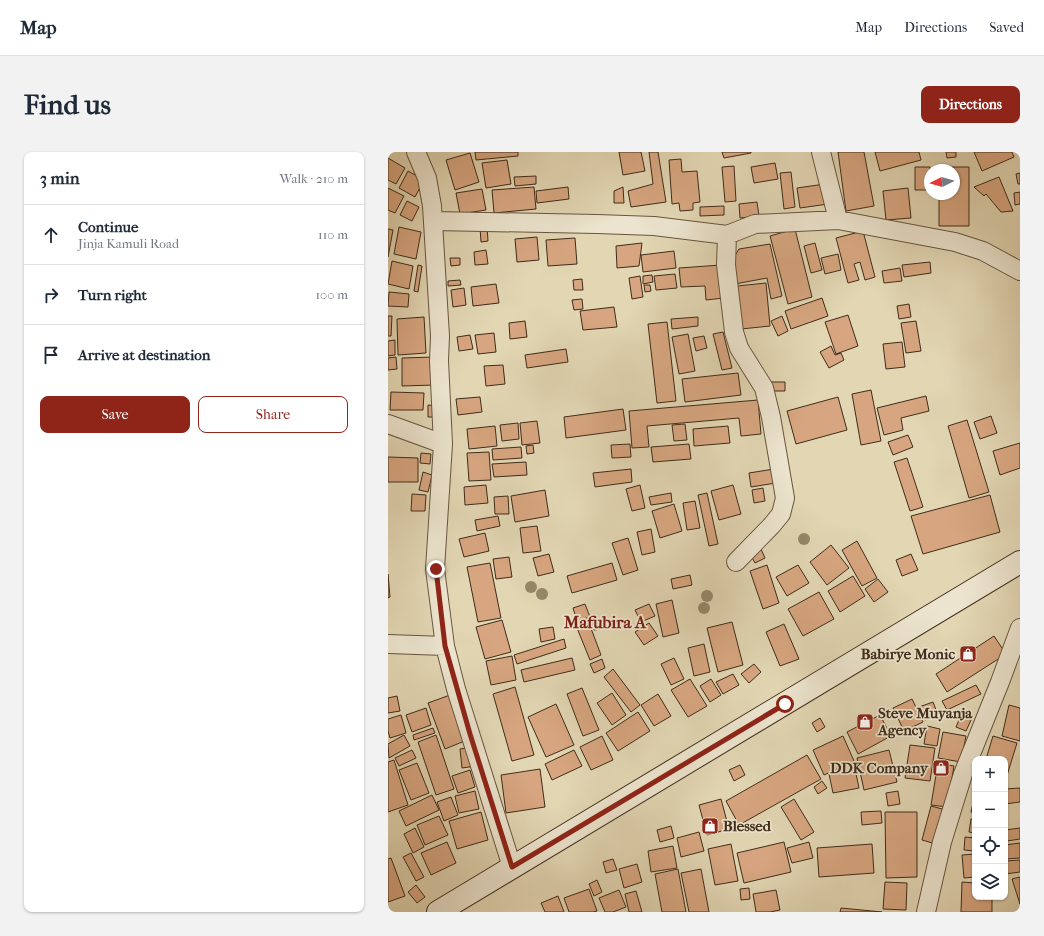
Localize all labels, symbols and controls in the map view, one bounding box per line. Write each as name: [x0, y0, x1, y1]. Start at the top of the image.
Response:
text: Map: [20, 17, 56, 39]
text: Map: [855, 19, 882, 36]
text: Directions: [904, 19, 967, 36]
text: Saved: [989, 19, 1024, 36]
button: Directions: [921, 86, 1020, 123]
text: Find us: [24, 88, 111, 121]
north arrow: [924, 164, 960, 200]
text: 3 min: [40, 168, 80, 188]
text: Walk · 210 m: [280, 171, 348, 186]
text: Continue: [78, 218, 138, 236]
icon: ahead: [40, 224, 62, 246]
text: 110 m: [318, 227, 348, 242]
text: Jinja Kamuli Road: [78, 236, 179, 251]
icon: right: [40, 284, 62, 306]
text: Turn right: [78, 286, 147, 304]
text: 100 m: [315, 287, 348, 302]
icon: arrive: [40, 344, 62, 366]
text: Arrive at destination: [78, 346, 210, 364]
button: Save: [40, 396, 190, 433]
button: Share: [198, 396, 348, 433]
route end: [427, 560, 445, 578]
district label: Mafubira A: [563, 612, 647, 632]
shop icon: Babirye Monic: [958, 644, 978, 664]
place label: Babirye Monic: [861, 645, 955, 663]
route start: [776, 695, 794, 713]
place label: Steve Muyanja Agency: [877, 704, 973, 739]
shop icon: Steve Muyanja Agency: [855, 712, 875, 732]
map controls: [972, 756, 1008, 900]
button: +: [972, 756, 1008, 792]
shop icon: DDK Company: [931, 758, 951, 778]
place label: DDK Company: [830, 759, 929, 777]
button: −: [972, 792, 1008, 828]
shop icon: Blessed: [700, 816, 720, 836]
place label: Blessed: [723, 817, 772, 835]
button: locate: [972, 828, 1008, 864]
button: layers: [972, 864, 1008, 900]

